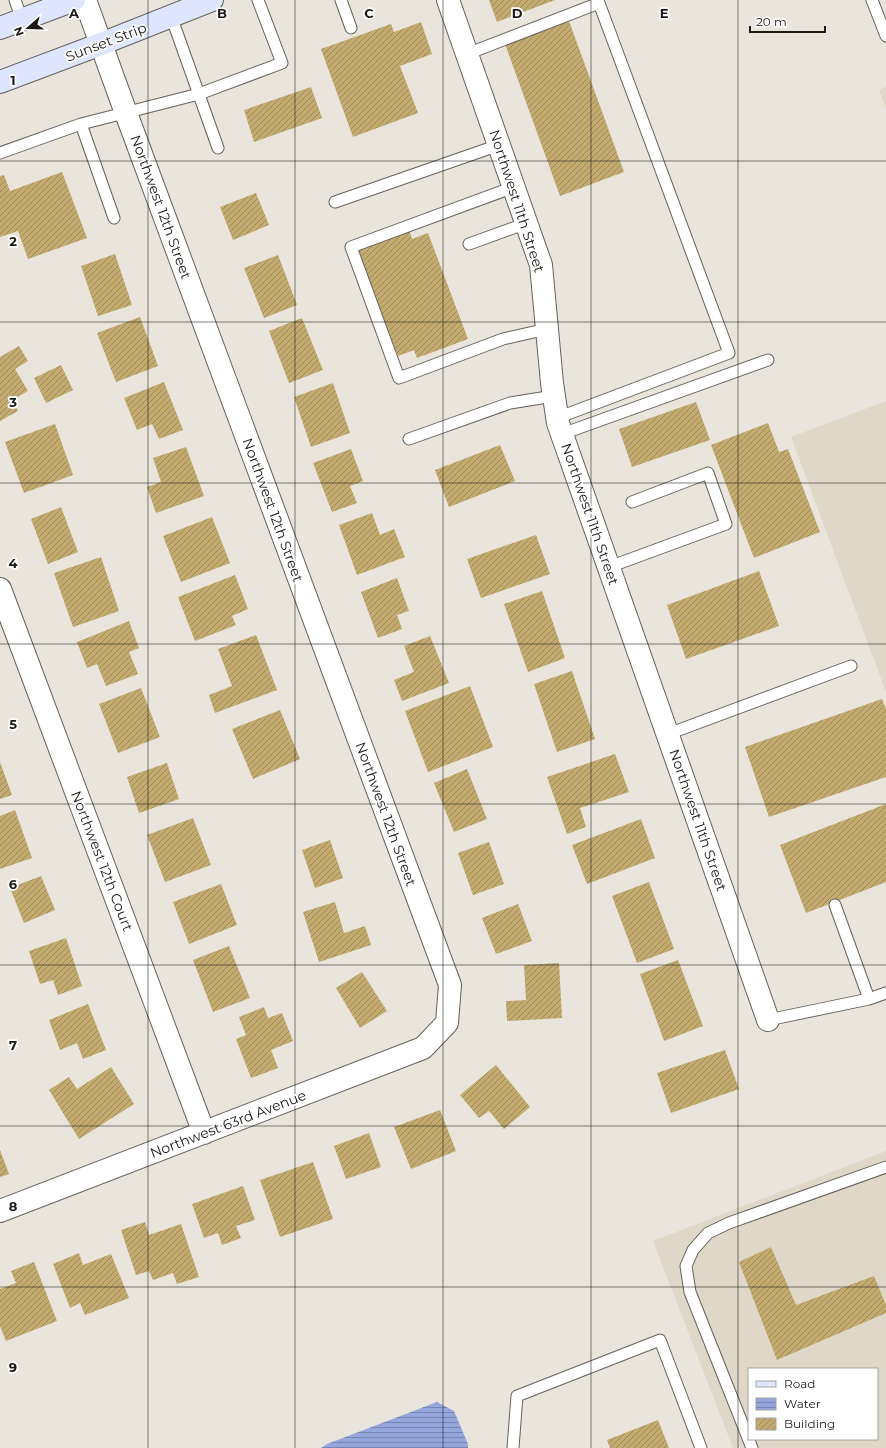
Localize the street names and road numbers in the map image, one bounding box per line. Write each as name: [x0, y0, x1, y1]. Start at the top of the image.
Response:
street label: Sunset Strip: [63, 18, 149, 66]
street label: Northwest 11th Street: [485, 127, 549, 275]
street label: Northwest 12th Street: [127, 133, 196, 282]
street label: Northwest 12th Street: [239, 436, 308, 585]
street label: Northwest 11th Street: [557, 441, 623, 588]
street label: Northwest 12th Street: [352, 740, 421, 889]
street label: Northwest 11th Street: [665, 747, 731, 894]
street label: Northwest 12th Court: [67, 788, 137, 934]
street label: Northwest 63rd Avenue: [147, 1086, 309, 1162]

